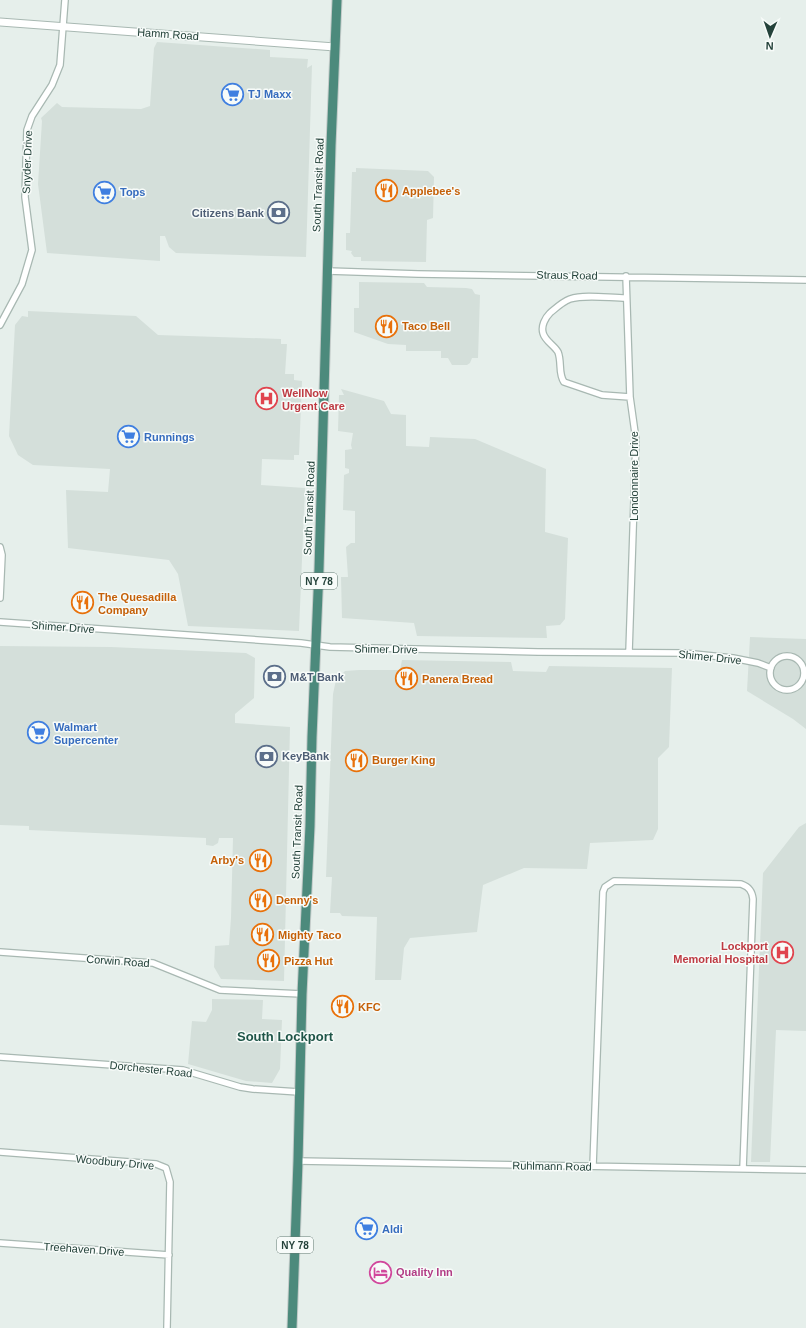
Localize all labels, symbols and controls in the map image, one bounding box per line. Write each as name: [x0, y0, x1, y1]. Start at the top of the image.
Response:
north arrow: [750, 16, 790, 56]
street label: Hamm Road: [137, 26, 199, 42]
text: N: [765, 40, 774, 52]
supermarket icon: TJ Maxx: [219, 81, 245, 107]
place label: TJ Maxx: [248, 88, 292, 100]
street label: Snyder Drive: [20, 130, 34, 194]
street label: South Transit Road: [310, 138, 326, 232]
restaurant icon: Applebee's: [373, 178, 399, 204]
supermarket icon: Tops: [91, 179, 117, 205]
place label: Applebee's: [402, 185, 460, 197]
place label: Tops: [120, 186, 145, 198]
bank icon: Citizens Bank: [266, 200, 292, 226]
place label: Citizens Bank: [192, 207, 265, 219]
street label: Straus Road: [536, 268, 598, 282]
restaurant icon: Taco Bell: [374, 313, 400, 339]
place label: Taco Bell: [402, 320, 450, 332]
hospital icon: WellNow Urgent Care: [254, 386, 280, 412]
place label: WellNow Urgent Care: [282, 387, 345, 412]
supermarket icon: Runnings: [115, 424, 141, 450]
place label: Runnings: [144, 431, 195, 443]
street label: Londonnaire Drive: [628, 431, 640, 521]
street label: South Transit Road: [301, 461, 317, 555]
road number: NY 78: [301, 573, 337, 589]
restaurant icon: The Quesadilla Company: [70, 590, 96, 616]
place label: The Quesadilla Company: [98, 591, 177, 616]
street label: Shimer Drive: [31, 619, 95, 635]
street label: Shimer Drive: [354, 642, 418, 656]
street label: Shimer Drive: [678, 648, 742, 666]
bank icon: M&T Bank: [261, 664, 287, 690]
restaurant icon: Panera Bread: [393, 666, 419, 692]
place label: M&T Bank: [290, 671, 345, 683]
place label: Panera Bread: [422, 673, 493, 685]
supermarket icon: Walmart Supercenter: [26, 720, 52, 746]
place label: Walmart Supercenter: [54, 721, 119, 746]
bank icon: KeyBank: [254, 743, 280, 769]
restaurant icon: Burger King: [344, 747, 370, 773]
place label: KeyBank: [282, 750, 330, 762]
place label: Burger King: [372, 754, 436, 766]
street label: South Transit Road: [289, 785, 305, 879]
restaurant icon: Arby's: [247, 847, 273, 873]
place label: Arby's: [210, 854, 244, 866]
restaurant icon: Denny's: [248, 887, 274, 913]
place label: Denny's: [276, 894, 318, 906]
restaurant icon: Mighty Taco: [250, 922, 276, 948]
place label: Mighty Taco: [278, 929, 342, 941]
hospital icon: Lockport Memorial Hospital: [770, 939, 796, 965]
place label: Lockport Memorial Hospital: [673, 940, 768, 965]
restaurant icon: Pizza Hut: [256, 948, 282, 974]
street label: Corwin Road: [86, 953, 150, 969]
place label: Pizza Hut: [284, 955, 333, 967]
restaurant icon: KFC: [330, 994, 356, 1020]
place label: KFC: [358, 1001, 381, 1013]
district label: South Lockport: [237, 1029, 334, 1044]
street label: Dorchester Road: [109, 1059, 193, 1079]
street label: Woodbury Drive: [75, 1153, 155, 1171]
street label: Ruhlmann Road: [512, 1159, 592, 1173]
supermarket icon: Aldi: [353, 1216, 379, 1242]
place label: Aldi: [382, 1223, 403, 1235]
road number: NY 78: [277, 1237, 313, 1253]
street label: Treehaven Drive: [43, 1240, 125, 1258]
hotel icon: Quality Inn: [367, 1259, 393, 1285]
place label: Quality Inn: [396, 1266, 453, 1278]

